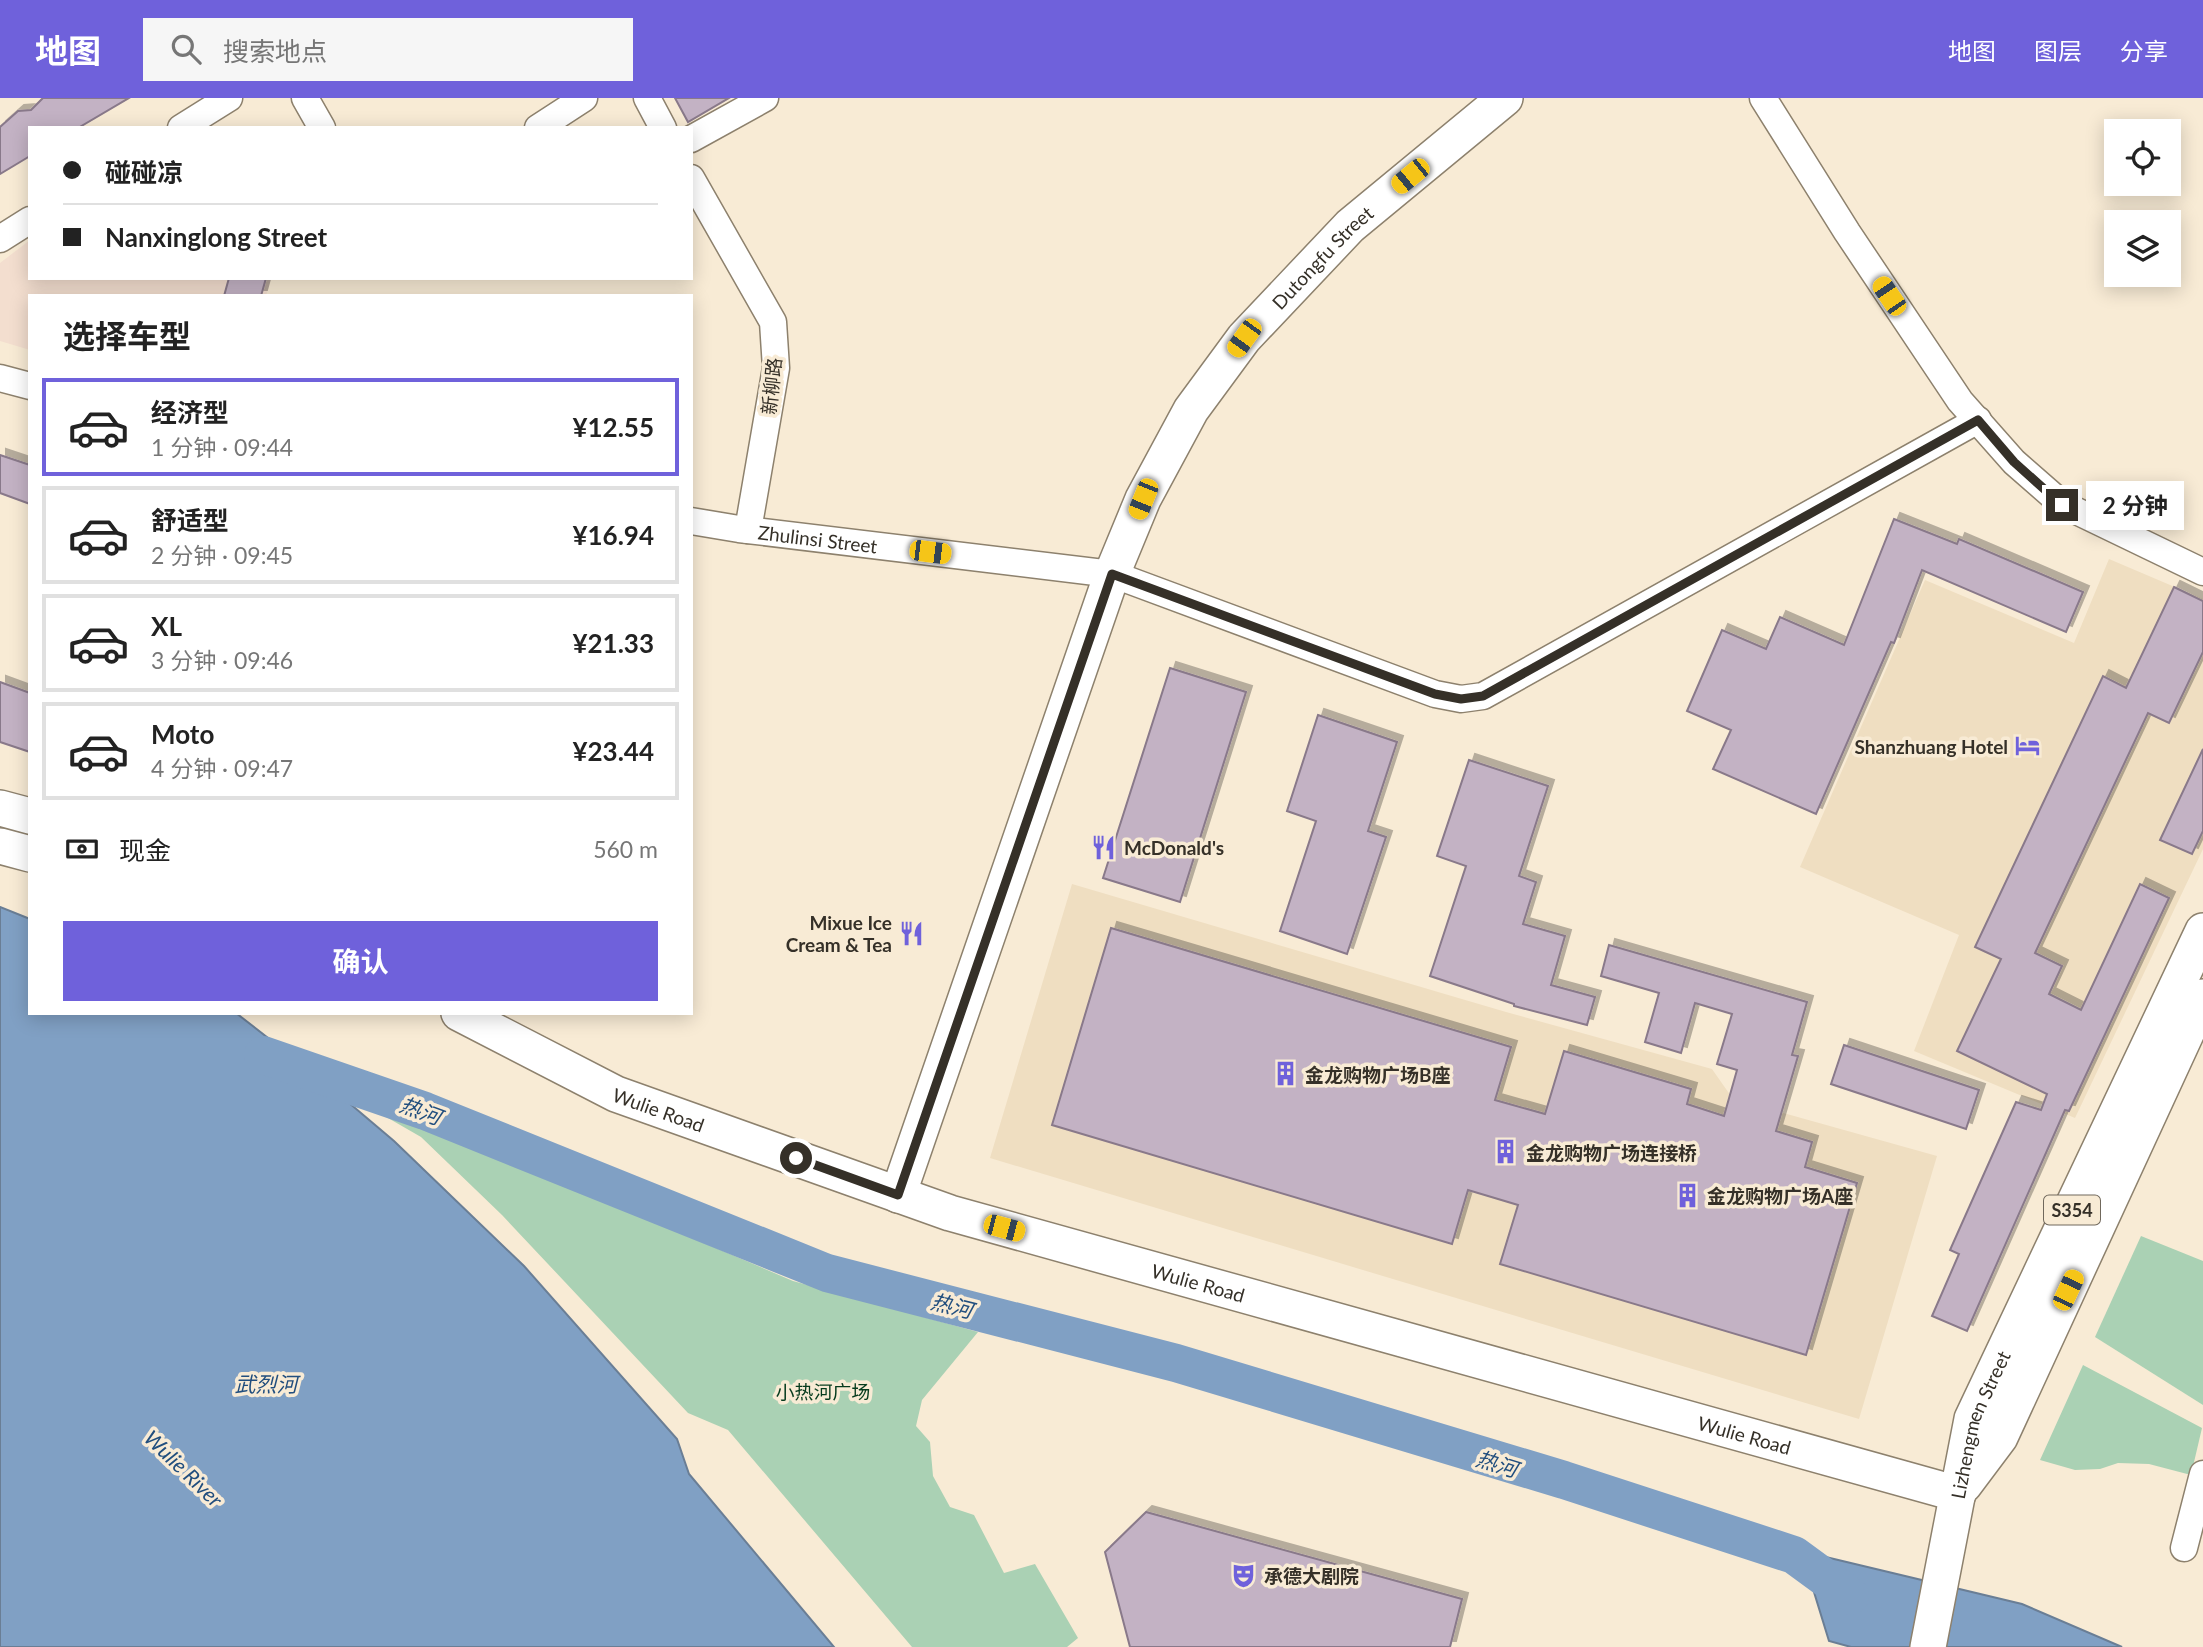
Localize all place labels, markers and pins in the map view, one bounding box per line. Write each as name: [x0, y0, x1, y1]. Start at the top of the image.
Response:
hotel icon: Shanzhuang Hotel: [2014, 732, 2042, 760]
place label: Shanzhuang Hotel: [1855, 735, 2008, 758]
restaurant icon: McDonald's: [1090, 833, 1118, 861]
place label: McDonald's: [1124, 836, 1224, 859]
place label: Mixue Ice Cream & Tea: [786, 911, 892, 956]
restaurant icon: Mixue Ice Cream & Tea: [898, 919, 926, 947]
building icon: 金龙购物广场B座: [1271, 1060, 1299, 1088]
place label: 金龙购物广场B座: [1305, 1063, 1451, 1086]
building icon: 金龙购物广场连接桥: [1492, 1138, 1520, 1166]
place label: 金龙购物广场连接桥: [1526, 1141, 1697, 1164]
building icon: 金龙购物广场A座: [1673, 1181, 1701, 1209]
place label: 金龙购物广场A座: [1707, 1184, 1853, 1207]
theatre icon: 承德大剧院: [1230, 1561, 1258, 1589]
place label: 承德大剧院: [1264, 1564, 1359, 1587]

